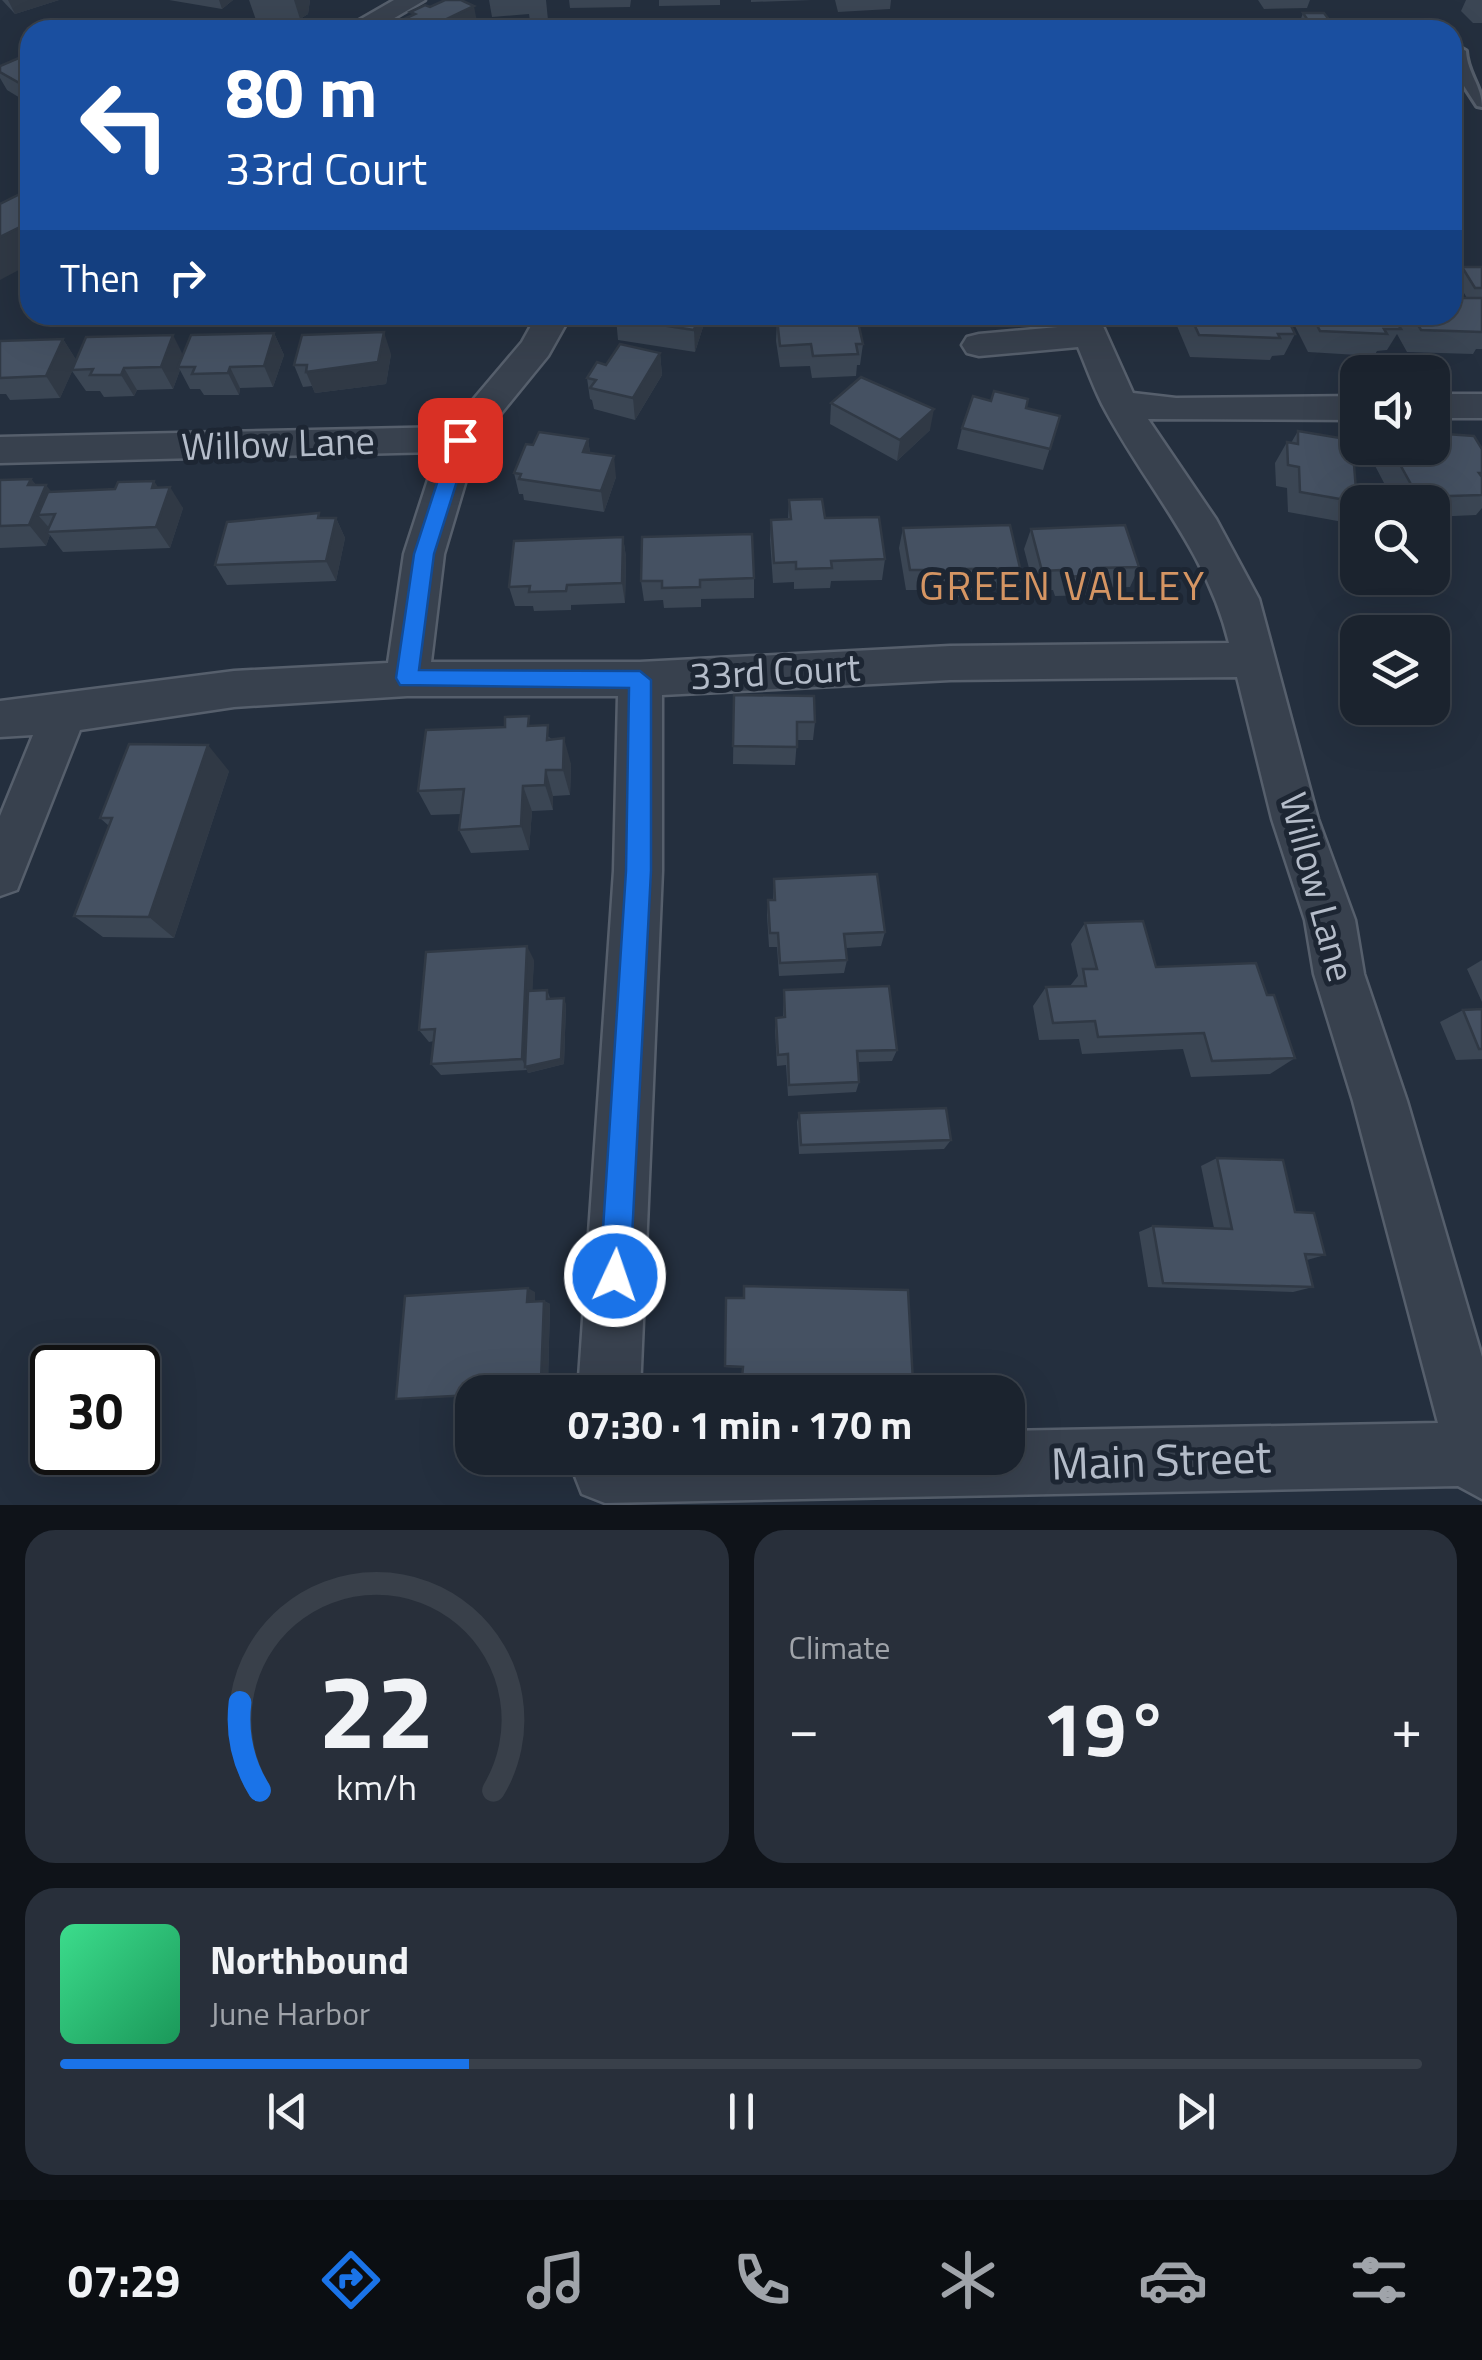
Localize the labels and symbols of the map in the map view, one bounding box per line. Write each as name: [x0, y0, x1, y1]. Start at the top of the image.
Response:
pin: [418, 398, 503, 483]
street label: Willow Lane: [180, 411, 376, 475]
district label: GREEN VALLEY: [919, 555, 1207, 616]
street label: 33rd Court: [688, 638, 862, 704]
street label: Willow Lane: [1265, 786, 1371, 988]
position arrow: [563, 1224, 667, 1328]
speed limit sign: 30: [30, 1345, 160, 1475]
street label: Main Street: [1050, 1421, 1272, 1497]

